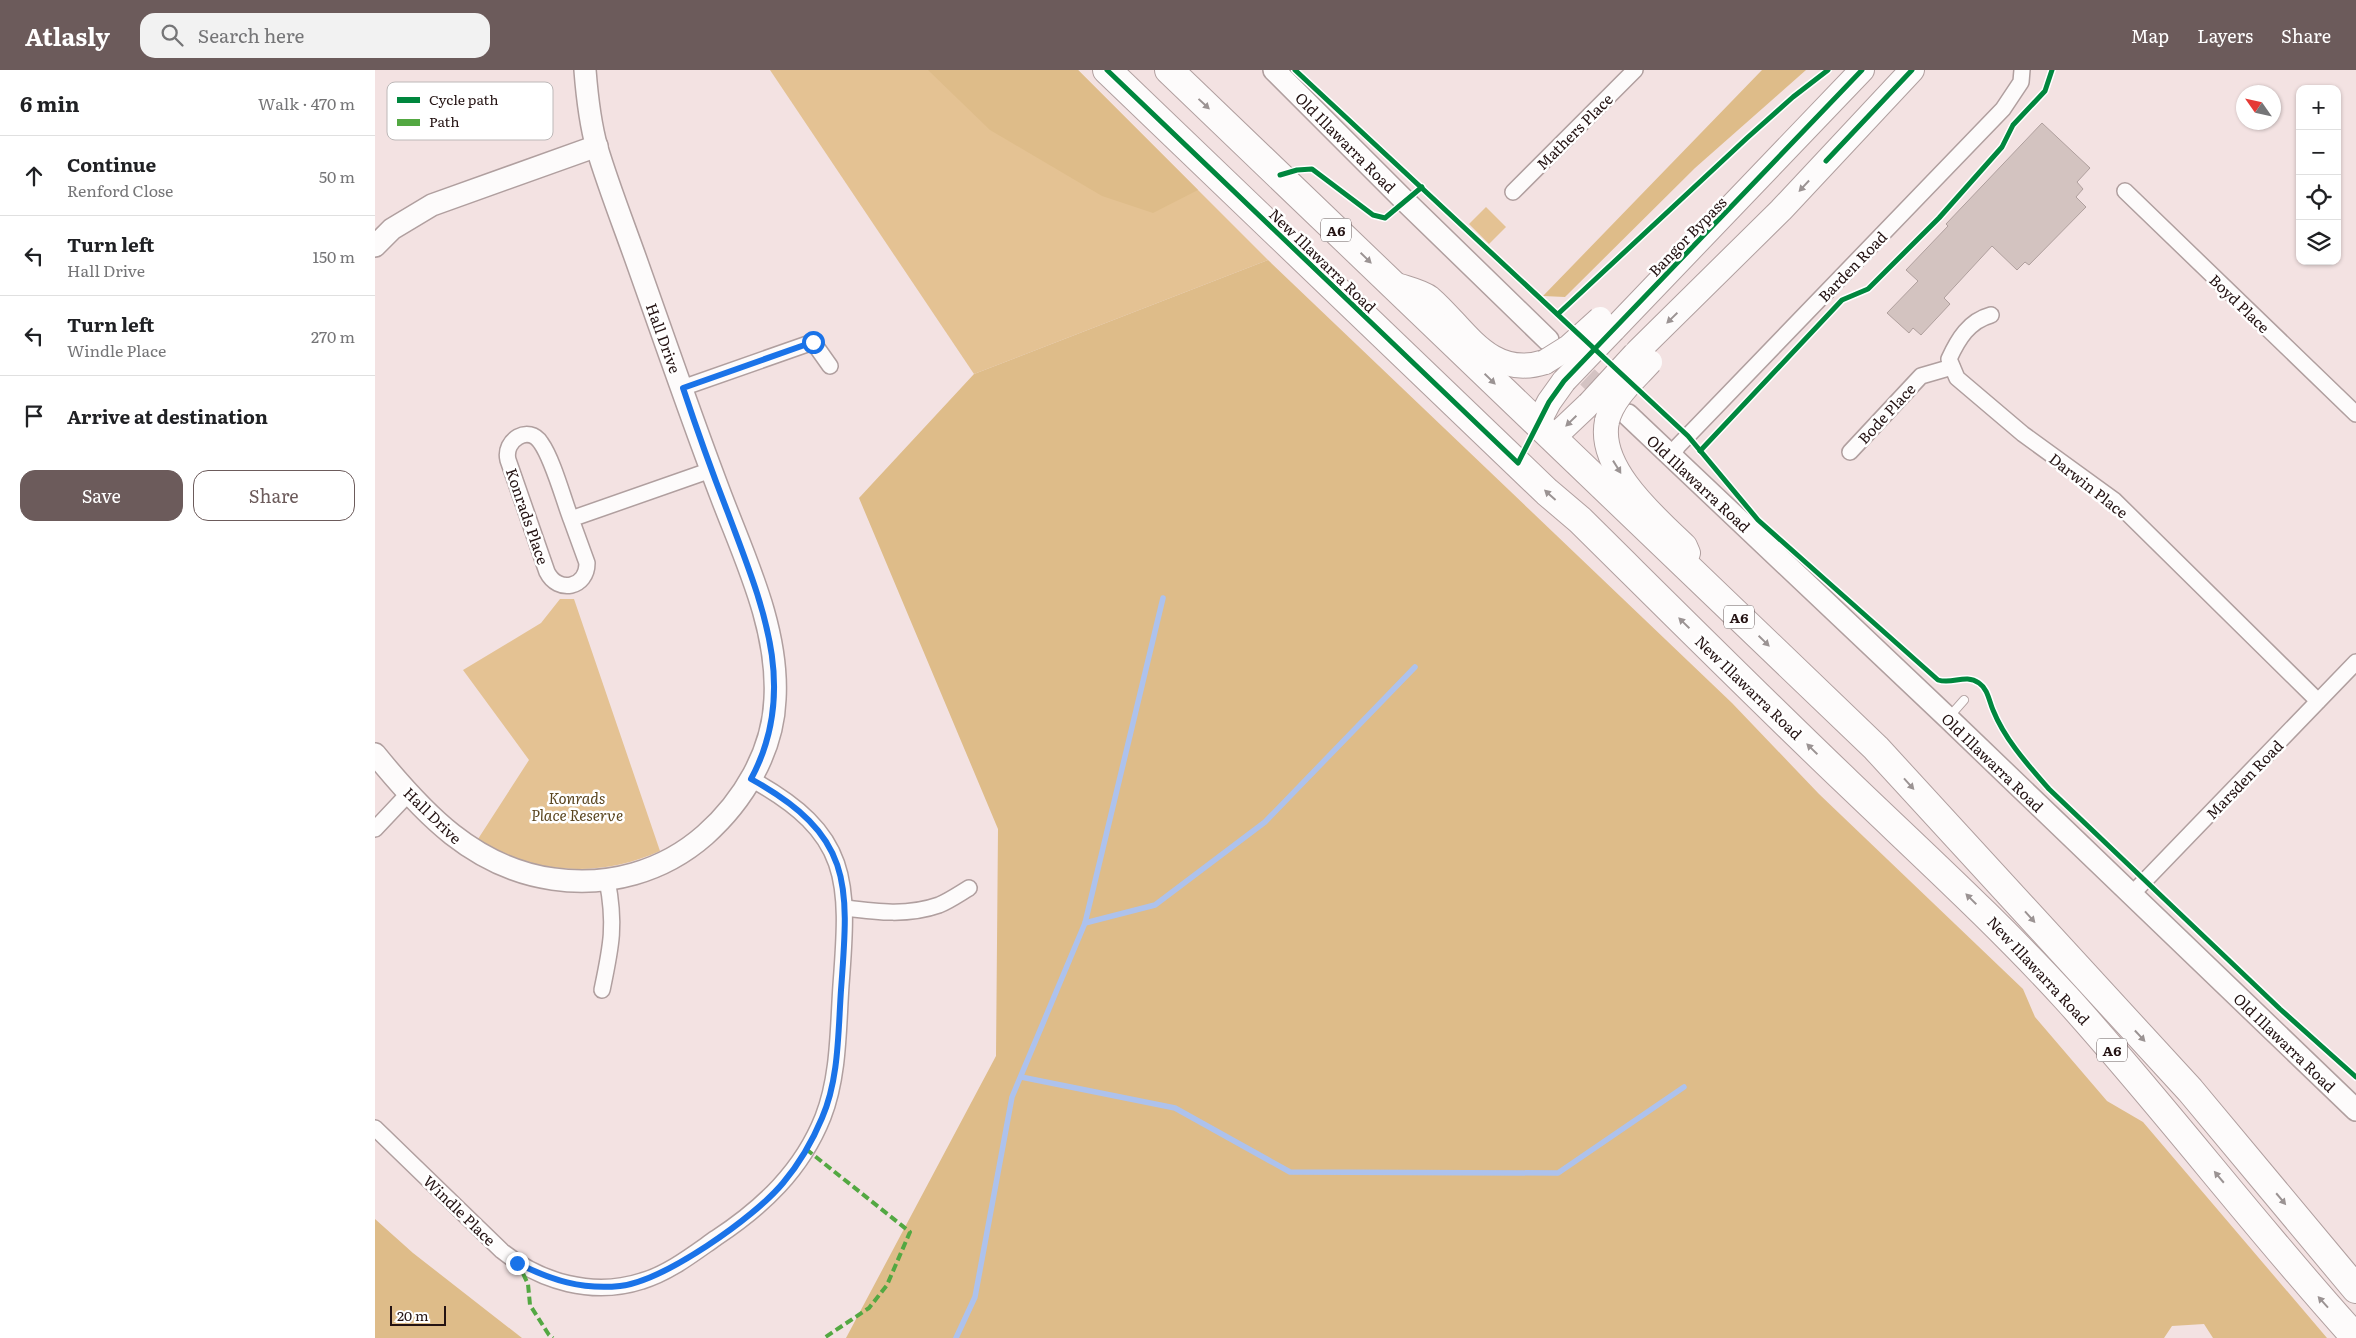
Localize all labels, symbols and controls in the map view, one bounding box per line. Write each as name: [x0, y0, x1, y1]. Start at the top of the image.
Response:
search box: [140, 13, 490, 58]
text: Atlasly: [25, 18, 110, 53]
icon: search: [158, 21, 186, 49]
text: Search here: [198, 21, 304, 49]
text: Map: [2131, 22, 2169, 49]
text: Layers: [2197, 22, 2253, 49]
text: Share: [2281, 22, 2331, 49]
legend: [387, 82, 553, 140]
north arrow: [2236, 85, 2281, 130]
map controls: [2296, 85, 2341, 265]
button: +: [2296, 85, 2341, 130]
street label: Old Illawarra Road: [1290, 86, 1402, 198]
text: 6 min: [20, 87, 80, 118]
street label: Mathers Place: [1530, 87, 1618, 175]
text: Cycle path: [429, 89, 498, 109]
text: Walk · 470 m: [258, 91, 355, 115]
one-way arrow: [1198, 97, 1210, 109]
text: Path: [429, 111, 459, 131]
button: −: [2296, 130, 2341, 175]
text: Continue: [67, 150, 156, 178]
icon: ahead: [20, 162, 48, 190]
text: 50 m: [319, 164, 355, 188]
button: locate: [2296, 175, 2341, 220]
text: Renford Close: [67, 178, 173, 202]
one-way arrow: [1798, 179, 1810, 191]
street label: Bangor Bypass: [1643, 191, 1731, 281]
street label: New Illawarra Road: [1264, 203, 1382, 317]
road number: A6: [1321, 218, 1351, 242]
button: layers: [2296, 220, 2341, 265]
street label: Barden Road: [1812, 225, 1892, 307]
text: Turn left: [67, 230, 154, 258]
icon: left: [20, 242, 48, 270]
text: 150 m: [312, 244, 355, 268]
one-way arrow: [1359, 252, 1371, 264]
text: Hall Drive: [67, 258, 145, 282]
street label: Boyd Place: [2205, 268, 2276, 338]
street label: Hall Drive: [641, 300, 687, 376]
text: Turn left: [67, 310, 154, 338]
one-way arrow: [1667, 312, 1679, 324]
icon: left: [20, 322, 48, 350]
text: 270 m: [311, 324, 355, 348]
route start: [802, 331, 825, 354]
text: Windle Place: [67, 338, 166, 362]
one-way arrow: [1483, 373, 1495, 385]
street label: Bode Place: [1852, 377, 1920, 449]
icon: arrive: [20, 402, 48, 430]
text: Arrive at destination: [67, 402, 268, 430]
one-way arrow: [1565, 415, 1577, 427]
street label: Old Illawarra Road: [1642, 429, 1756, 537]
street label: Darwin Place: [2045, 447, 2134, 523]
one-way arrow: [1612, 461, 1622, 474]
street label: Konrads Place: [501, 465, 555, 568]
button: Save: [20, 470, 183, 521]
button: Share: [193, 470, 355, 521]
one-way arrow: [1545, 489, 1557, 501]
road number: A6: [1724, 606, 1754, 628]
one-way arrow: [1678, 617, 1690, 629]
street label: New Illawarra Road: [1690, 630, 1808, 744]
one-way arrow: [1758, 635, 1770, 647]
street label: Old Illawarra Road: [1937, 707, 2049, 817]
street label: Marsden Road: [2200, 734, 2288, 824]
one-way arrow: [1807, 743, 1819, 755]
one-way arrow: [1903, 777, 1915, 789]
street label: Hall Drive: [399, 781, 467, 849]
park label: Konrads Place Reserve: [531, 786, 623, 826]
one-way arrow: [1965, 893, 1977, 905]
street label: New Illawarra Road: [1982, 910, 2096, 1030]
one-way arrow: [2024, 910, 2036, 922]
street label: Old Illawarra Road: [2229, 987, 2341, 1097]
one-way arrow: [2134, 1030, 2146, 1042]
road number: A6: [2097, 1038, 2127, 1062]
street label: Windle Place: [419, 1169, 502, 1251]
one-way arrow: [2213, 1171, 2224, 1184]
one-way arrow: [2275, 1192, 2286, 1205]
route end: [506, 1252, 529, 1275]
one-way arrow: [2317, 1296, 2329, 1308]
scale bar: [390, 1303, 446, 1326]
text: 20 m: [397, 1305, 429, 1325]

